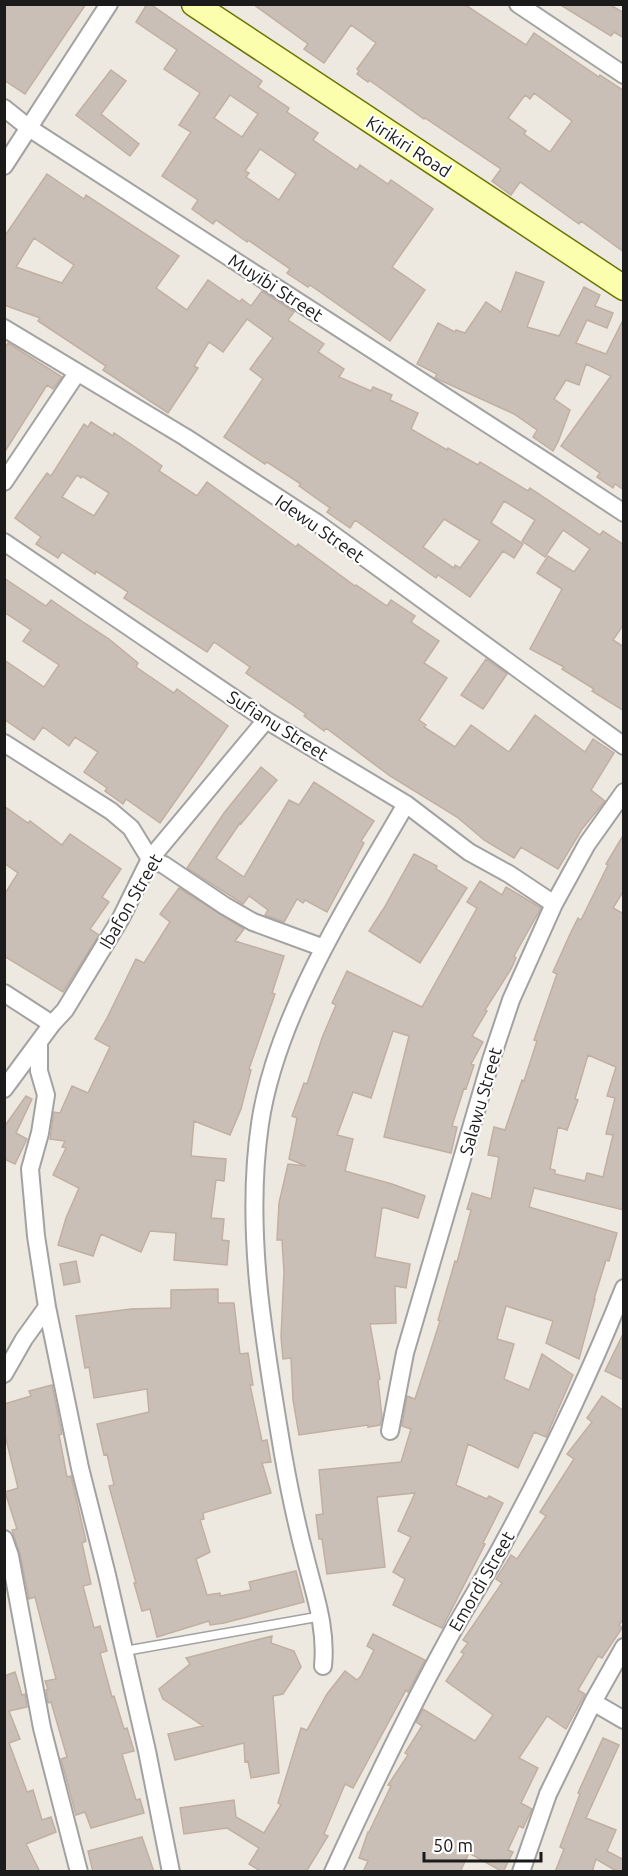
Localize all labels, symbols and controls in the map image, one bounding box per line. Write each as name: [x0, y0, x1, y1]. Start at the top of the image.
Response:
street label: Kirikiri Road: [363, 111, 455, 181]
street label: Muyibi Street: [225, 249, 327, 325]
street label: Idewu Street: [272, 490, 368, 566]
street label: Sufianu Street: [224, 686, 332, 764]
street label: Ibafon Street: [95, 850, 165, 952]
street label: Salawu Street: [455, 1045, 505, 1157]
street label: Emordi Street: [444, 1527, 518, 1635]
scale bar: [424, 1825, 541, 1863]
text: 50 m: [433, 1835, 473, 1855]

